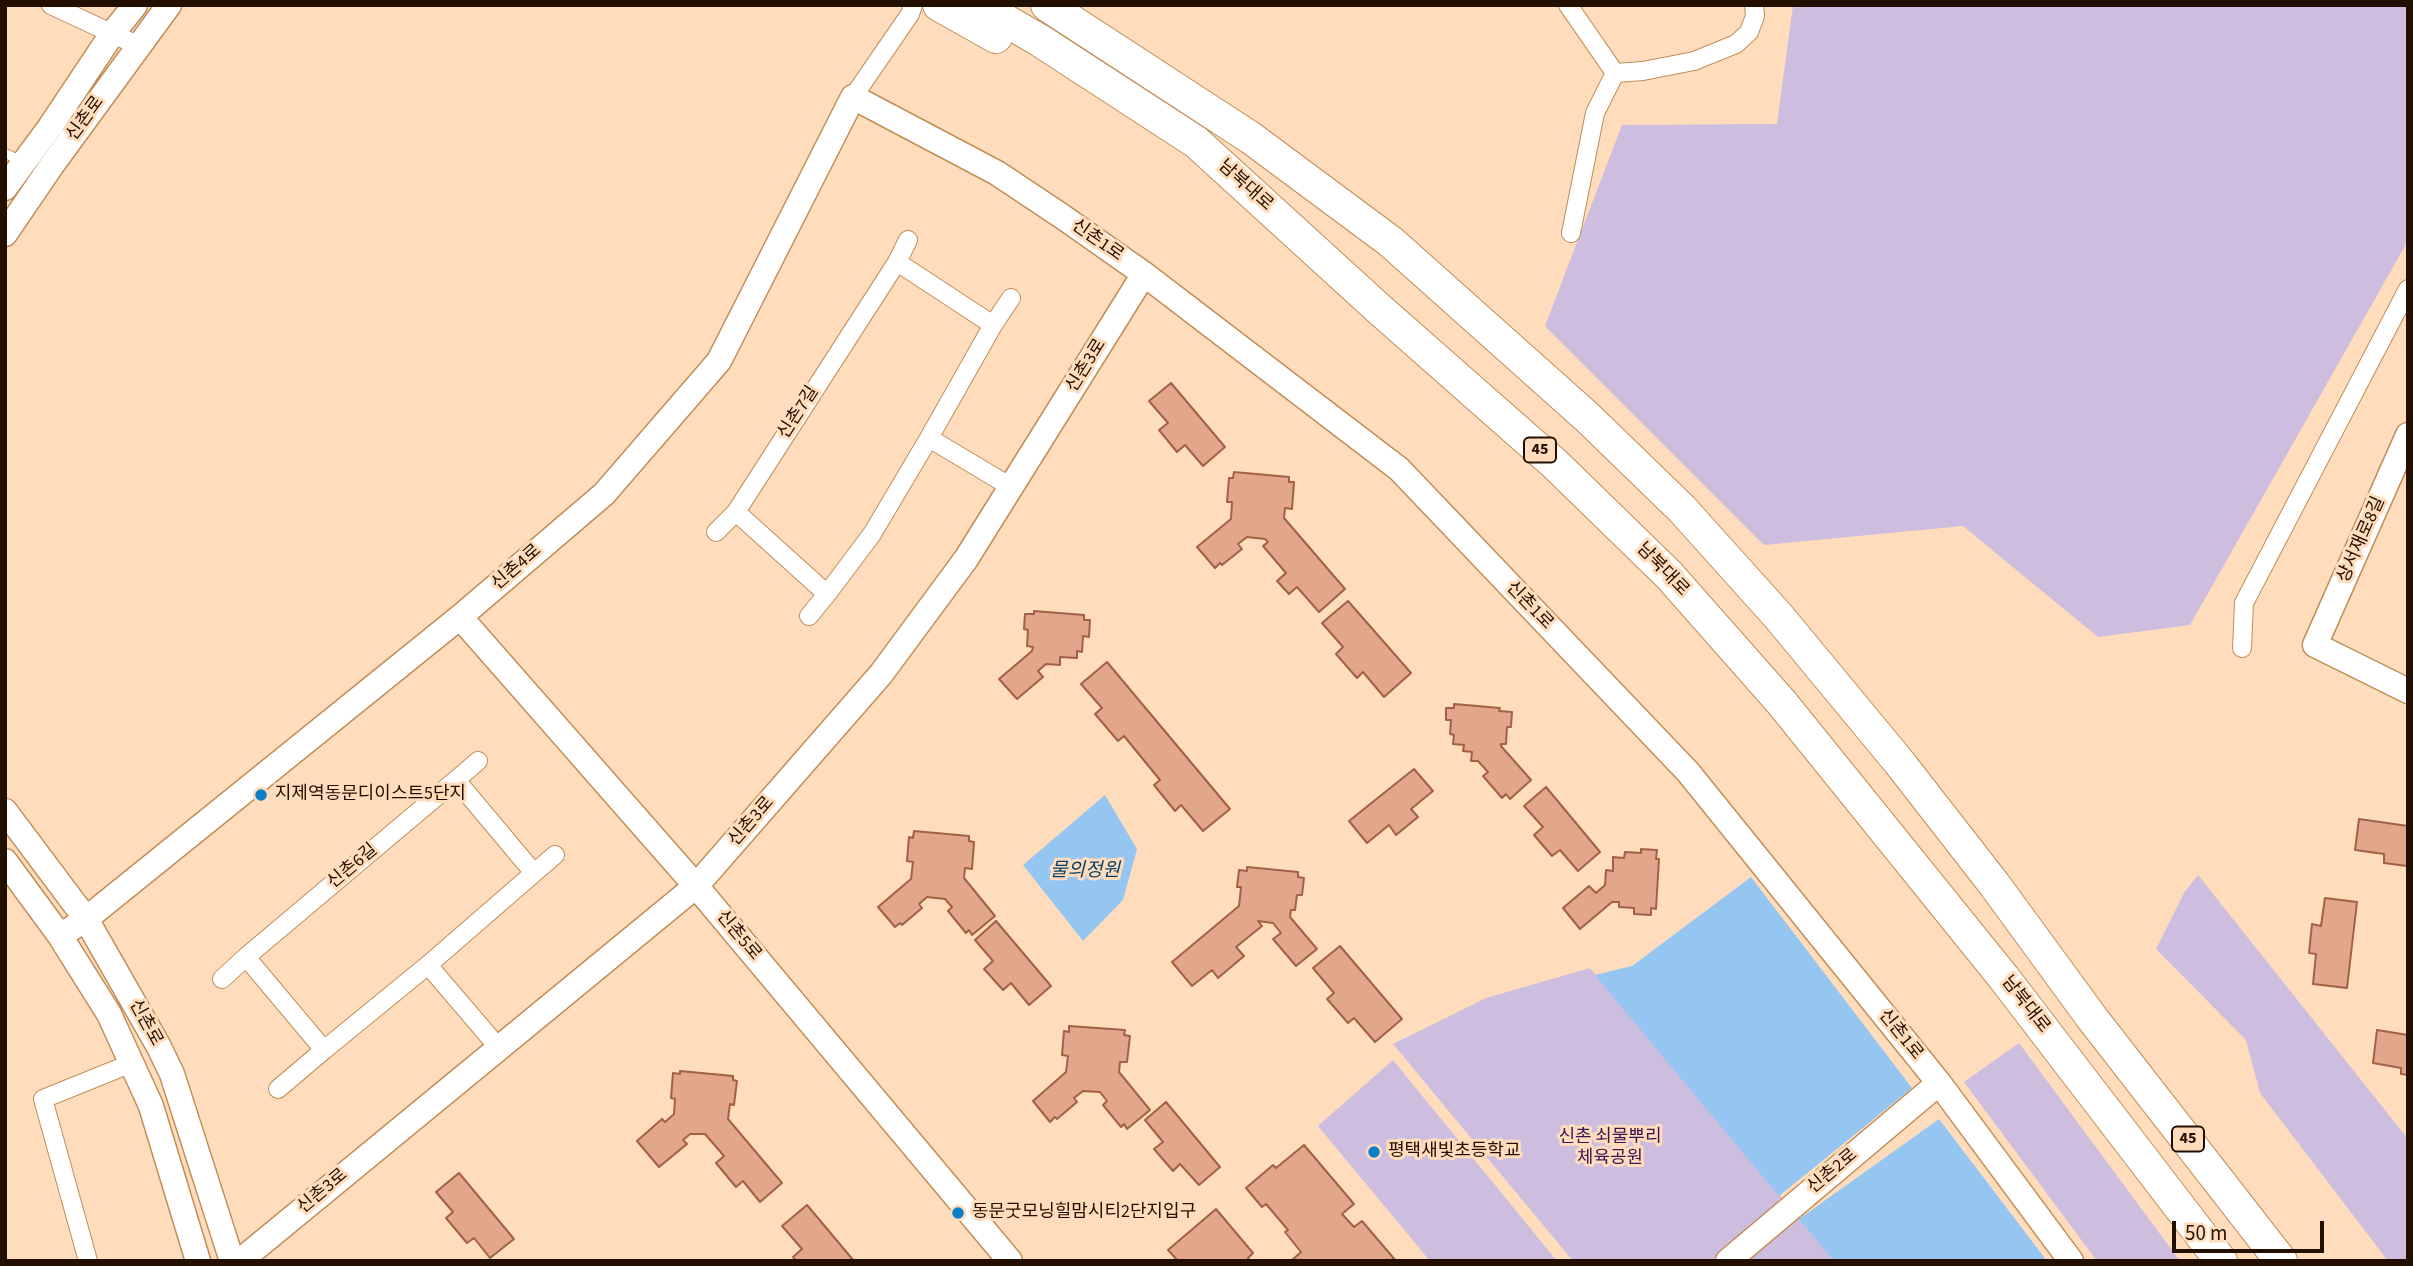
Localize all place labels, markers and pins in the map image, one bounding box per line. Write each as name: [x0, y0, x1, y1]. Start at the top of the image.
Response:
place label: 지제역동문디이스트5단지: [275, 784, 466, 806]
marker: 지제역동문디이스트5단지: [253, 787, 269, 803]
place label: 평택새빛초등학교: [1388, 1141, 1520, 1163]
marker: 평택새빛초등학교: [1366, 1144, 1382, 1160]
place label: 동문굿모닝힐맘시티2단지입구: [972, 1202, 1196, 1224]
marker: 동문굿모닝힐맘시티2단지입구: [950, 1205, 966, 1221]

